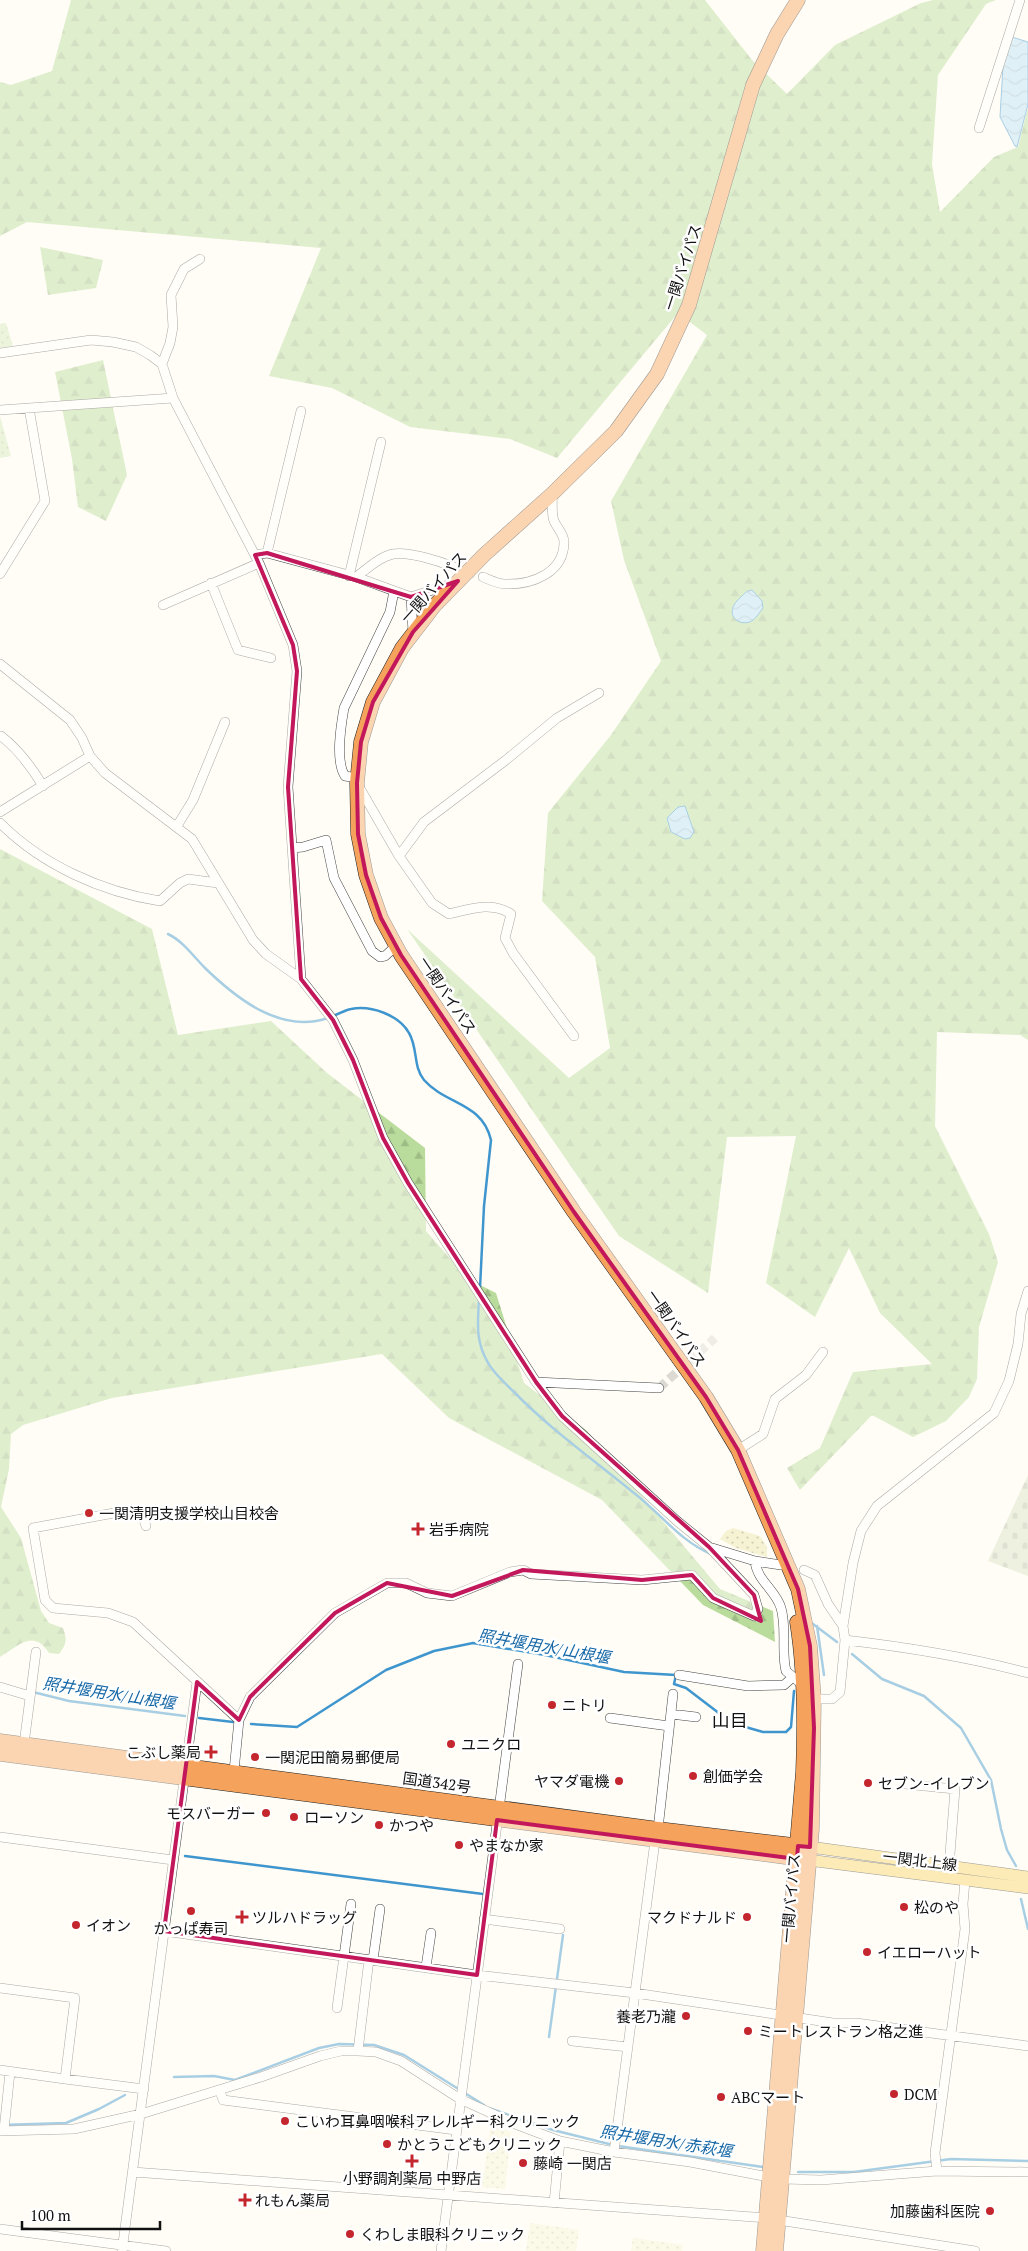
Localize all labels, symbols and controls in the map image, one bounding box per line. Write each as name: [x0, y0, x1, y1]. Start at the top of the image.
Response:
street label: 一関バイパス: [659, 221, 705, 313]
street label: 一関バイパス: [396, 547, 470, 627]
street label: 一関バイパス: [415, 952, 481, 1038]
street label: 一関バイパス: [643, 1286, 711, 1370]
place label: 一関清明支援学校山目校舎: [99, 1503, 279, 1523]
marker: 一関清明支援学校山目校舎: [83, 1507, 95, 1519]
place label: 岩手病院: [429, 1519, 489, 1539]
marker: 岩手病院: [411, 1522, 425, 1536]
water label: 照井堰用水/山根堰: [476, 1624, 615, 1669]
water label: 照井堰用水/山根堰: [41, 1672, 180, 1715]
place label: ニトリ: [562, 1695, 607, 1715]
marker: ニトリ: [546, 1699, 558, 1711]
district label: 山目: [712, 1708, 748, 1732]
place label: ユニクロ: [461, 1734, 521, 1754]
marker: ユニクロ: [445, 1738, 457, 1750]
place label: こぶし薬局: [126, 1742, 201, 1762]
marker: こぶし薬局: [205, 1746, 217, 1758]
place label: 一関泥田簡易郵便局: [265, 1747, 400, 1767]
marker: 一関泥田簡易郵便局: [249, 1751, 261, 1763]
place label: 創価学会: [703, 1766, 763, 1786]
street label: 国道342号: [401, 1767, 473, 1797]
marker: 創価学会: [687, 1770, 699, 1782]
place label: ヤマダ電機: [534, 1771, 609, 1791]
place label: セブン-イレブン: [878, 1773, 989, 1793]
marker: ヤマダ電機: [613, 1775, 625, 1787]
marker: セブン-イレブン: [862, 1777, 874, 1789]
place label: モスバーガー: [166, 1803, 256, 1823]
marker: モスバーガー: [260, 1807, 272, 1819]
place label: ローソン: [304, 1807, 364, 1827]
marker: ローソン: [288, 1811, 300, 1823]
place label: かつや: [389, 1815, 434, 1835]
marker: かつや: [373, 1819, 385, 1831]
place label: やまなか家: [469, 1835, 544, 1855]
marker: やまなか家: [453, 1839, 465, 1851]
street label: 一関北上線: [882, 1846, 958, 1874]
street label: 一関バイパス: [776, 1852, 804, 1944]
place label: 松のや: [914, 1897, 959, 1917]
marker: 松のや: [898, 1901, 910, 1913]
marker: かっぱ寿司: [185, 1905, 197, 1917]
place label: ツルハドラッグ: [252, 1907, 357, 1927]
place label: マクドナルド: [647, 1907, 737, 1927]
marker: ツルハドラッグ: [236, 1911, 248, 1923]
marker: マクドナルド: [741, 1911, 753, 1923]
place label: イオン: [86, 1915, 131, 1935]
place label: かっぱ寿司: [153, 1918, 229, 1938]
marker: イオン: [70, 1919, 82, 1931]
place label: イエローハット: [877, 1942, 982, 1962]
marker: イエローハット: [861, 1946, 873, 1958]
place label: 養老乃瀧: [616, 2006, 676, 2026]
marker: 養老乃瀧: [680, 2010, 692, 2022]
place label: ミートレストラン格之進: [758, 2021, 923, 2041]
marker: ミートレストラン格之進: [742, 2025, 754, 2037]
place label: DCM: [904, 2084, 937, 2104]
place label: ABCマート: [731, 2087, 805, 2107]
marker: DCM: [888, 2088, 900, 2100]
marker: ABCマート: [715, 2091, 727, 2103]
place label: こいわ耳鼻咽喉科アレルギー科クリニック: [295, 2111, 580, 2131]
marker: こいわ耳鼻咽喉科アレルギー科クリニック: [279, 2115, 291, 2127]
water label: 照井堰用水/赤萩堰: [598, 2120, 737, 2163]
place label: かとうこどもクリニック: [397, 2134, 562, 2154]
marker: かとうこどもクリニック: [381, 2138, 393, 2150]
place label: 藤崎 一関店: [533, 2153, 612, 2173]
marker: 小野調剤薬局 中野店: [406, 2155, 418, 2167]
marker: 藤崎 一関店: [517, 2157, 529, 2169]
place label: 小野調剤薬局 中野店: [343, 2168, 481, 2188]
place label: れもん薬局: [255, 2190, 330, 2210]
marker: れもん薬局: [239, 2194, 251, 2206]
scale bar: [22, 2198, 160, 2230]
place label: 加藤歯科医院: [890, 2201, 980, 2221]
text: 100 m: [30, 2205, 71, 2225]
marker: 加藤歯科医院: [984, 2205, 996, 2217]
place label: くわしま眼科クリニック: [360, 2224, 525, 2244]
marker: くわしま眼科クリニック: [344, 2228, 356, 2240]

